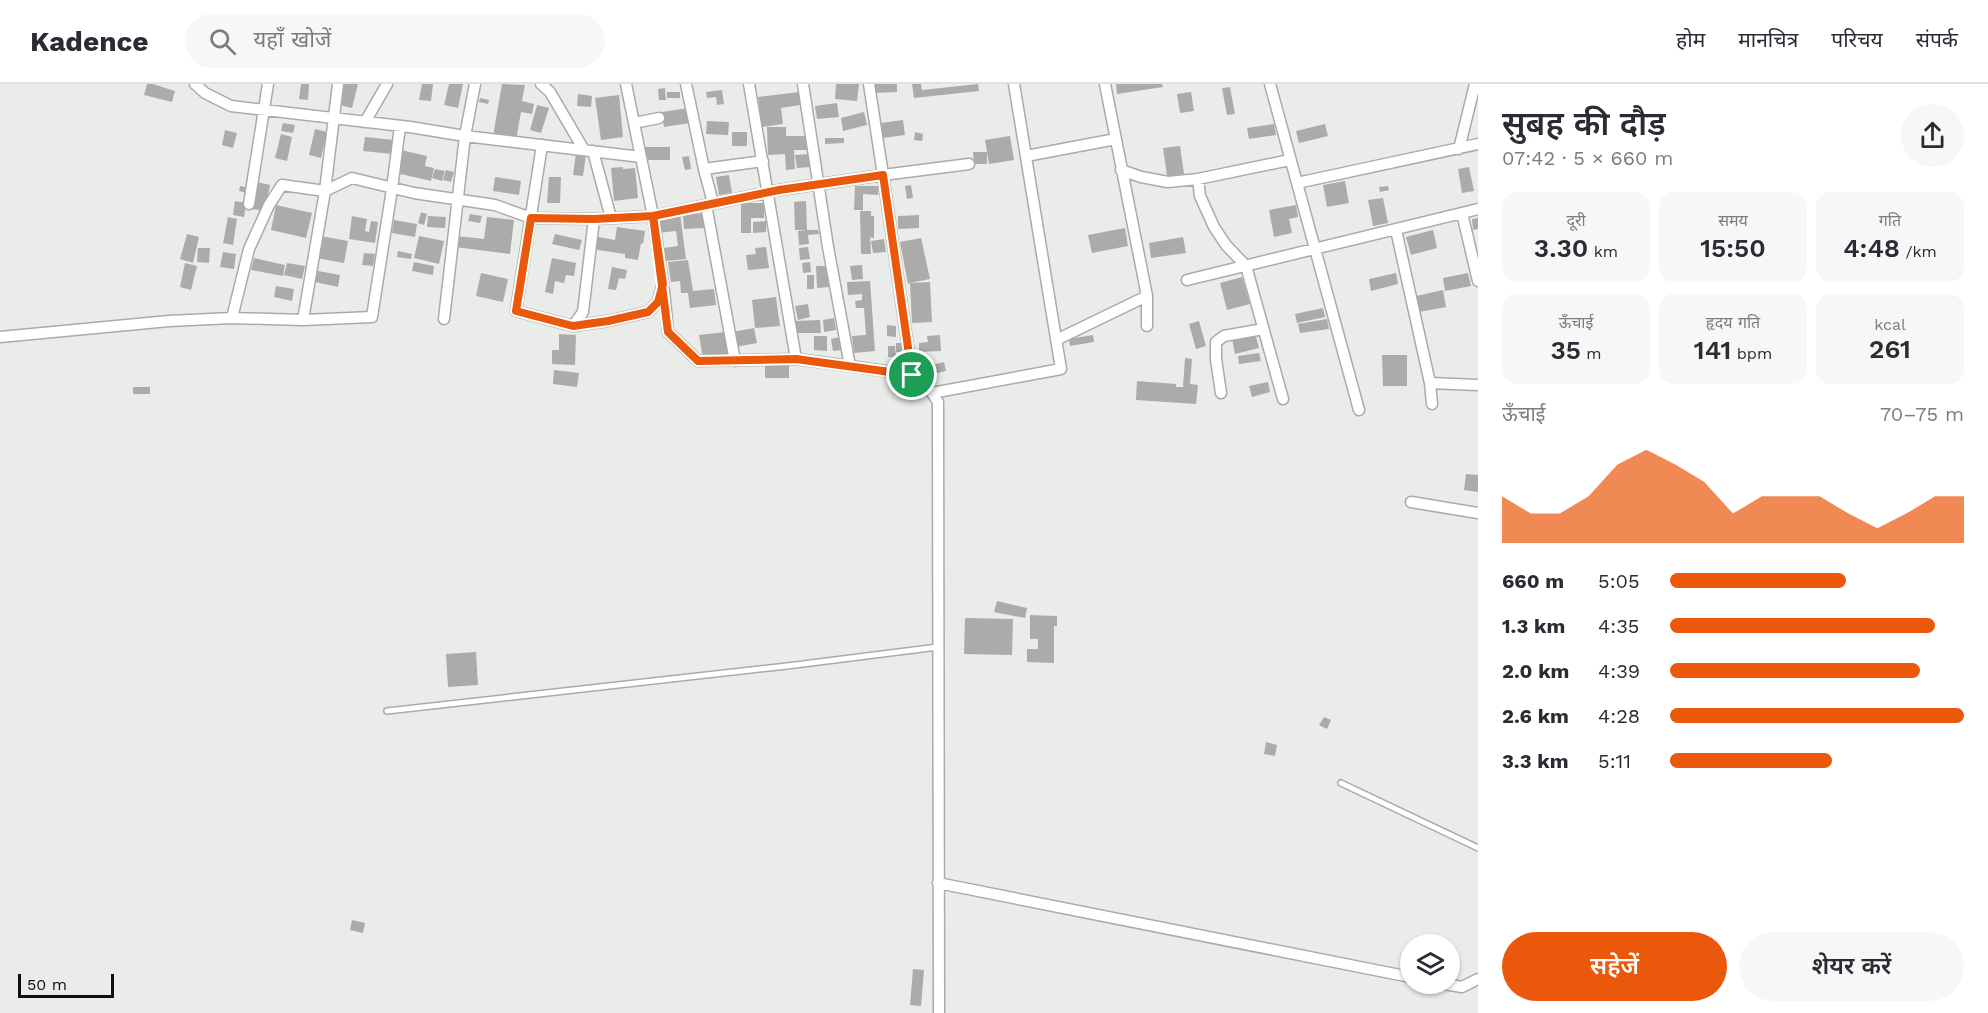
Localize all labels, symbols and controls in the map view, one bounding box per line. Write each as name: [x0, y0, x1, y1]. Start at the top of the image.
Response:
search box: [185, 14, 605, 68]
text: Kadence: [30, 25, 149, 58]
icon: search: [206, 25, 239, 58]
text: यहाँ खोजें: [254, 27, 331, 52]
text: होम: [1676, 27, 1705, 52]
text: मानचित्र: [1738, 27, 1798, 52]
text: परिचय: [1831, 27, 1883, 52]
text: संपर्क: [1916, 27, 1958, 52]
text: सुबह की दौड़: [1502, 104, 1666, 143]
button: share: [1901, 104, 1964, 167]
text: 07:42 · 5 × 660 m: [1502, 146, 1673, 170]
text: दूरी: [1566, 211, 1586, 230]
text: समय: [1718, 211, 1748, 230]
text: गति: [1879, 211, 1901, 230]
text: 3.30: [1534, 233, 1588, 263]
text: 15:50: [1700, 233, 1766, 263]
text: 4:48: [1843, 233, 1900, 263]
text: km: [1588, 242, 1618, 261]
text: /km: [1900, 242, 1937, 261]
text: ऊँचाई: [1559, 313, 1593, 332]
text: हृदय गति: [1706, 313, 1760, 332]
text: kcal: [1874, 315, 1906, 334]
text: 261: [1869, 334, 1911, 364]
text: 35: [1550, 335, 1581, 365]
text: 141: [1694, 335, 1731, 365]
text: m: [1581, 344, 1602, 363]
text: bpm: [1731, 344, 1772, 363]
pin: [886, 349, 937, 400]
icon: arrive: [895, 358, 928, 391]
text: ऊँचाई: [1502, 402, 1545, 426]
text: 70–75 m: [1880, 402, 1964, 426]
text: 660 m: [1502, 569, 1564, 593]
text: 5:05: [1598, 569, 1640, 593]
text: 1.3 km: [1502, 614, 1565, 638]
text: 4:35: [1598, 614, 1639, 638]
text: 2.0 km: [1502, 659, 1569, 683]
text: 4:39: [1598, 659, 1640, 683]
text: 2.6 km: [1502, 704, 1569, 728]
text: 4:28: [1598, 704, 1640, 728]
text: 3.3 km: [1502, 749, 1569, 773]
text: 5:11: [1598, 749, 1631, 773]
button: सहेजें: [1502, 932, 1727, 1001]
button: शेयर करें: [1739, 932, 1964, 1001]
map controls: [1400, 934, 1460, 994]
button: layers: [1400, 934, 1460, 994]
scale bar: [18, 971, 114, 998]
text: 50 m: [27, 975, 67, 994]

